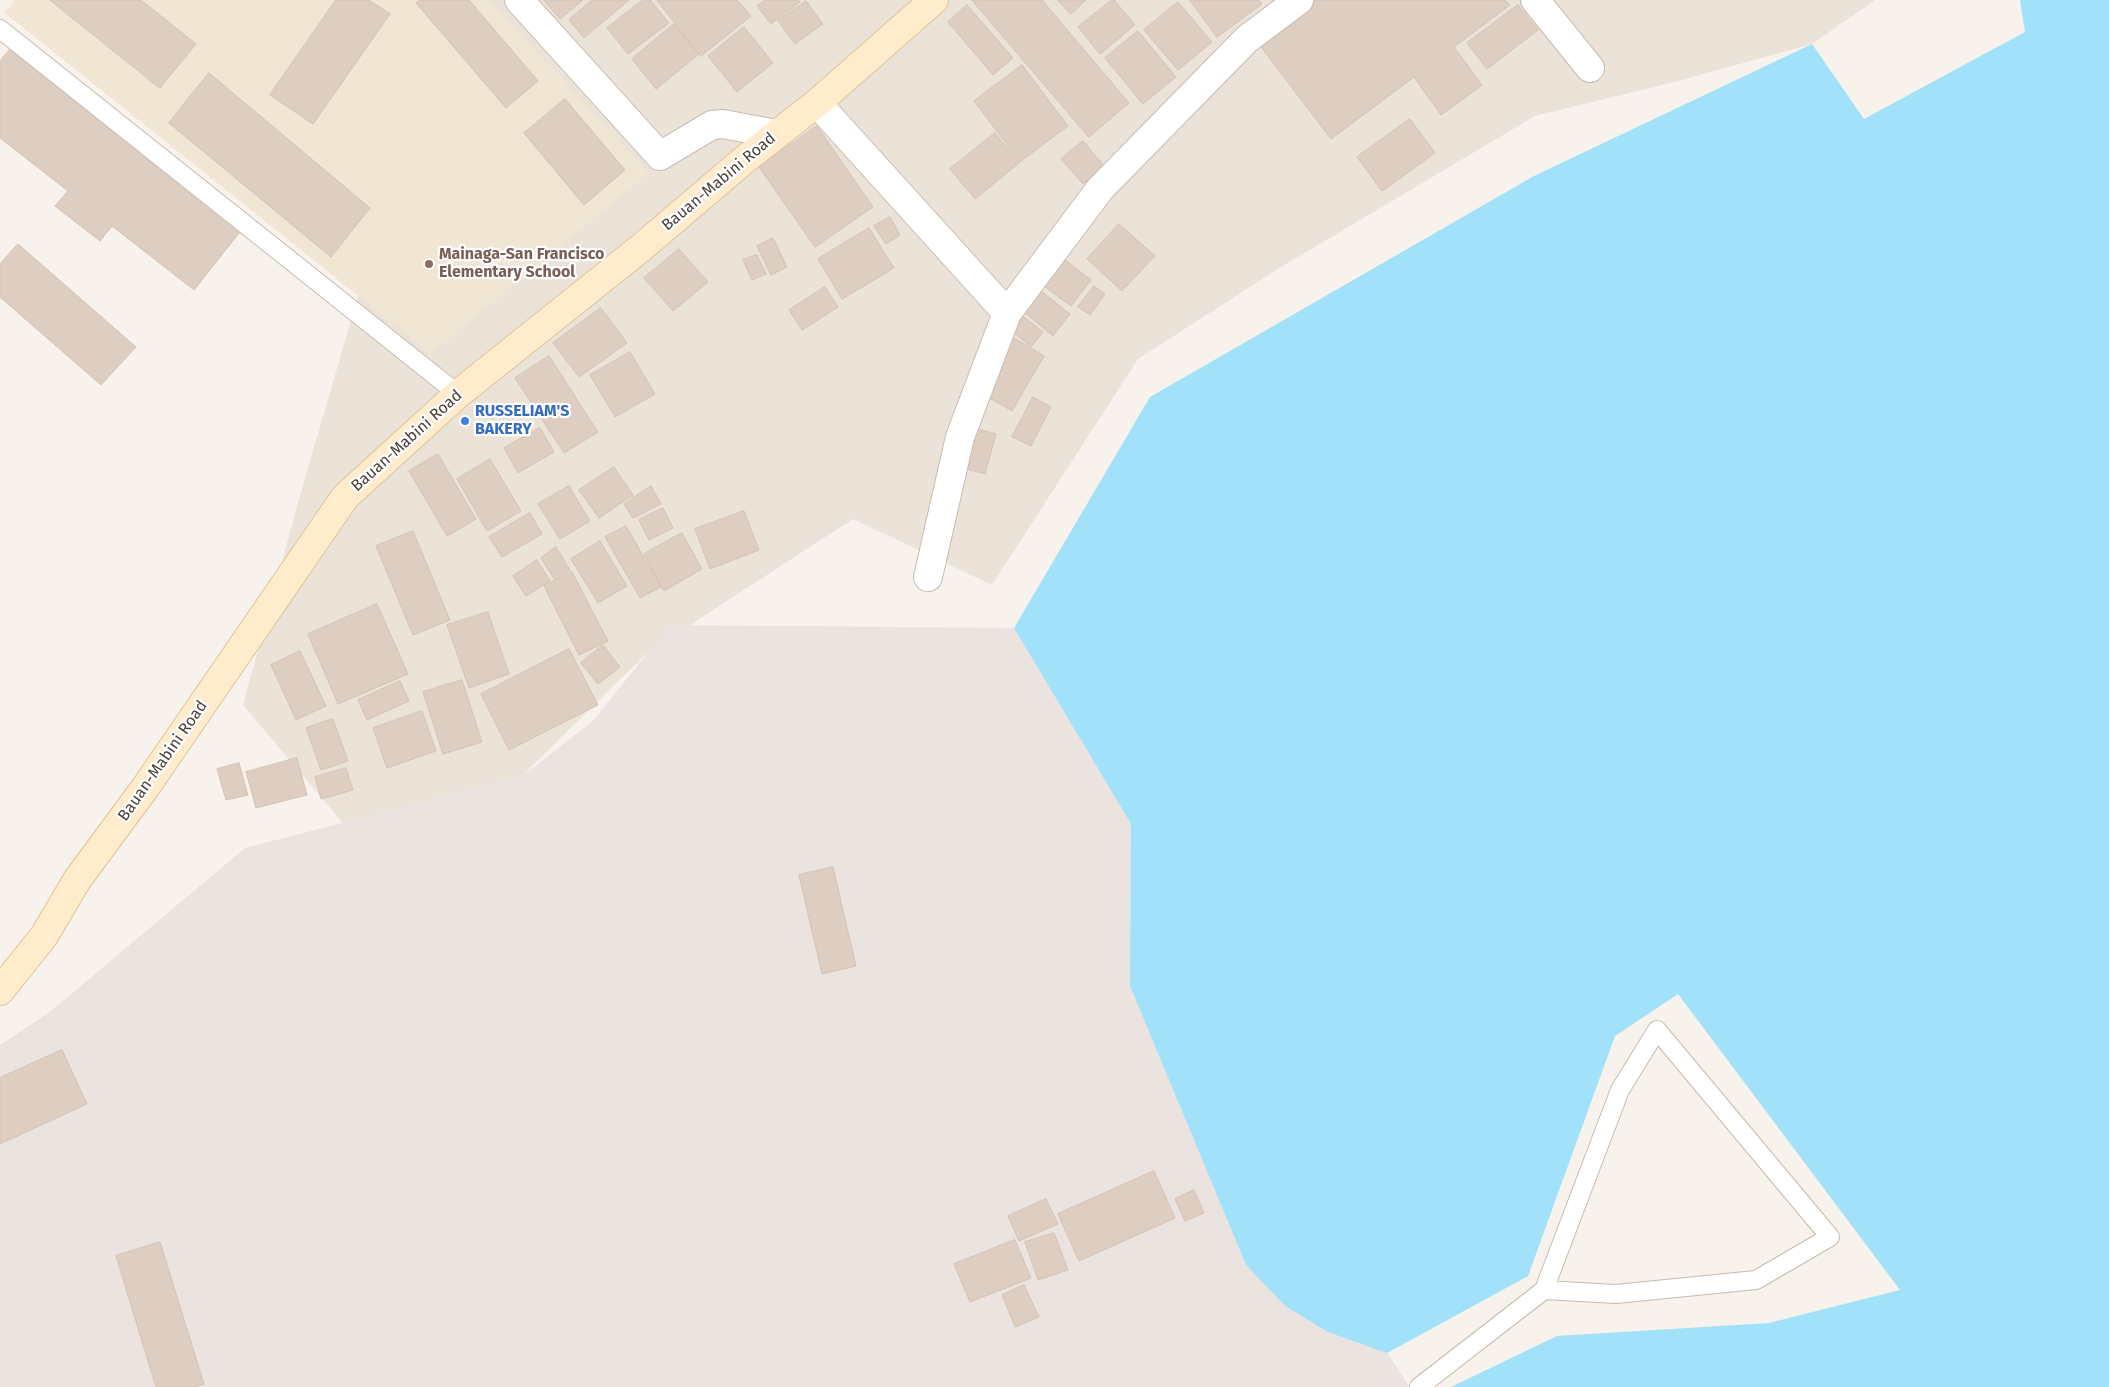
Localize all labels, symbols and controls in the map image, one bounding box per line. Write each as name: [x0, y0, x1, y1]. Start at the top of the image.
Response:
street label: Bauan-Mabini Road: [658, 129, 780, 235]
place label: Mainaga-San Francisco Elementary School: [439, 245, 604, 283]
marker: Mainaga-San Francisco Elementary School: [423, 258, 435, 270]
street label: Bauan-Mabini Road: [348, 386, 466, 496]
place label: RUSSELIAM'S BAKERY: [475, 402, 569, 440]
marker: RUSSELIAM'S BAKERY: [459, 415, 471, 427]
street label: Bauan-Mabini Road: [114, 697, 212, 825]

